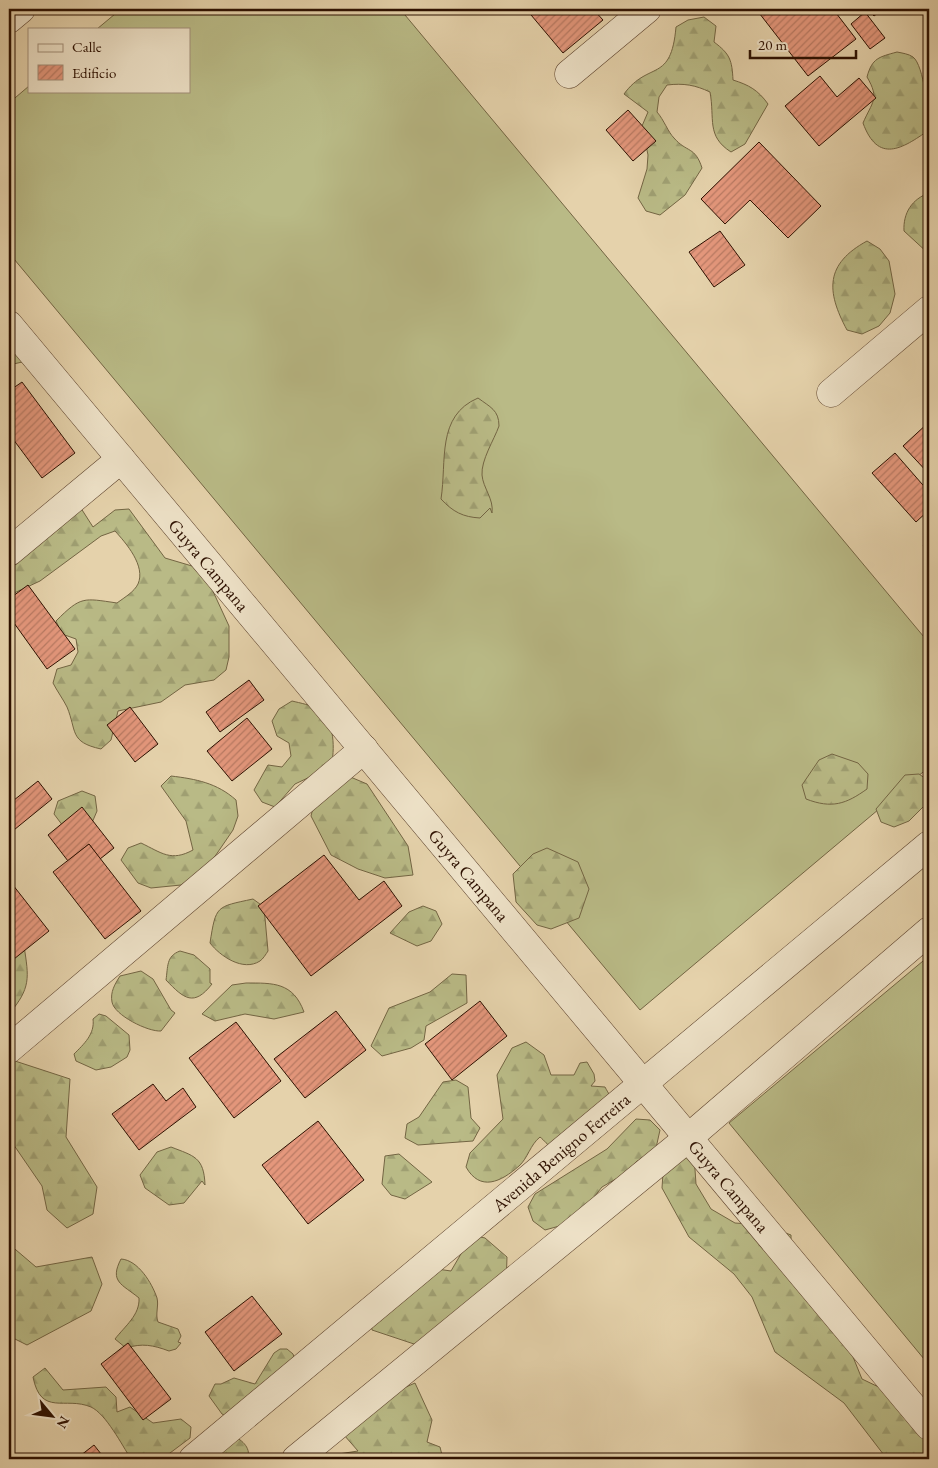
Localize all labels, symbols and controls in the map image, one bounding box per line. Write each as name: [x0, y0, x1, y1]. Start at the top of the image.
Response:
legend: [28, 28, 190, 92]
scale bar: [750, 28, 857, 60]
text: 20 m: [758, 35, 787, 54]
text: Calle: [72, 37, 102, 56]
text: Edificio: [72, 63, 116, 82]
street label: Guyra Campana: [164, 514, 255, 617]
street label: Guyra Campana: [424, 824, 515, 927]
street label: Avenida Benigno Ferreira: [487, 1087, 635, 1217]
street label: Guyra Campana: [684, 1135, 775, 1238]
north arrow: [28, 1390, 78, 1440]
text: N: [52, 1413, 74, 1432]

